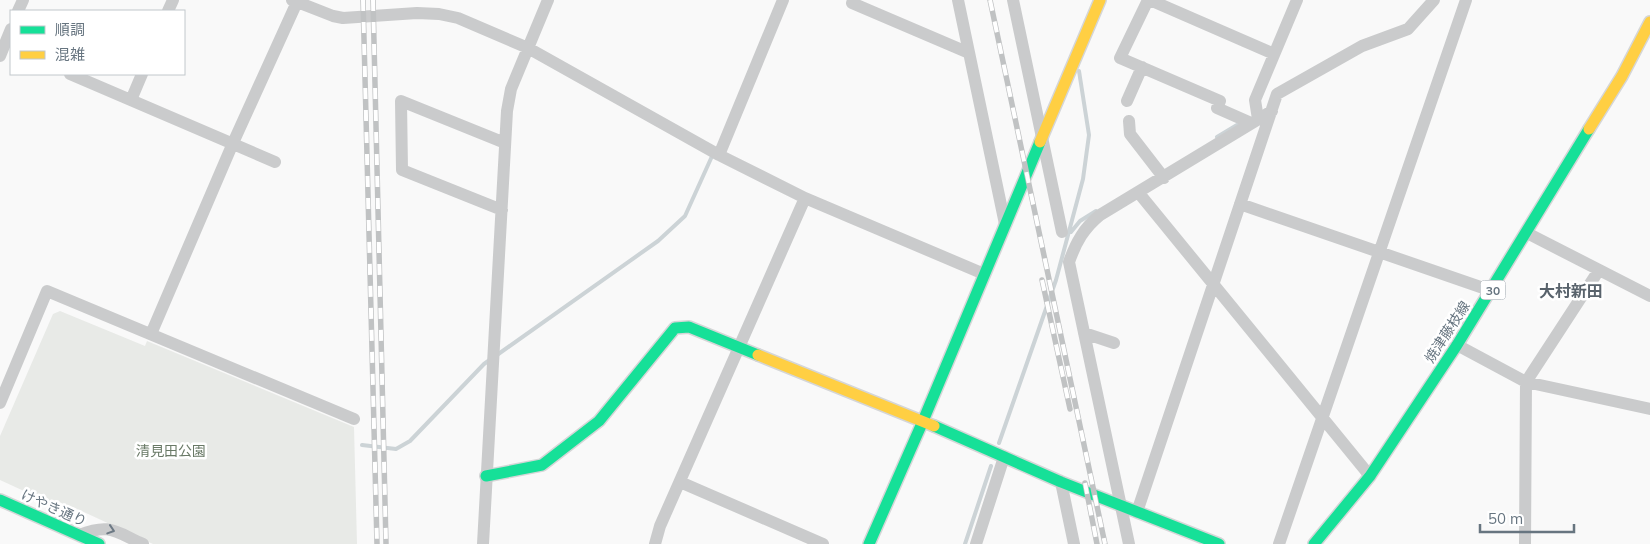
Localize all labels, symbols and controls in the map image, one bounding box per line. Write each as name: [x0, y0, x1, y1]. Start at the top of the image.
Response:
legend: [10, 10, 185, 75]
text: 順調: [55, 20, 85, 39]
text: 混雑: [55, 45, 85, 64]
road number: 30: [1480, 280, 1506, 300]
district label: 大村新田: [1539, 281, 1603, 301]
street label: 焼津藤枝線: [1420, 298, 1474, 366]
park label: 清見田公園: [136, 442, 206, 460]
street label: けやき通り: [18, 486, 90, 530]
scale bar: [1480, 502, 1574, 534]
text: 50 m: [1488, 509, 1523, 528]
one-way arrow: [107, 525, 115, 535]

